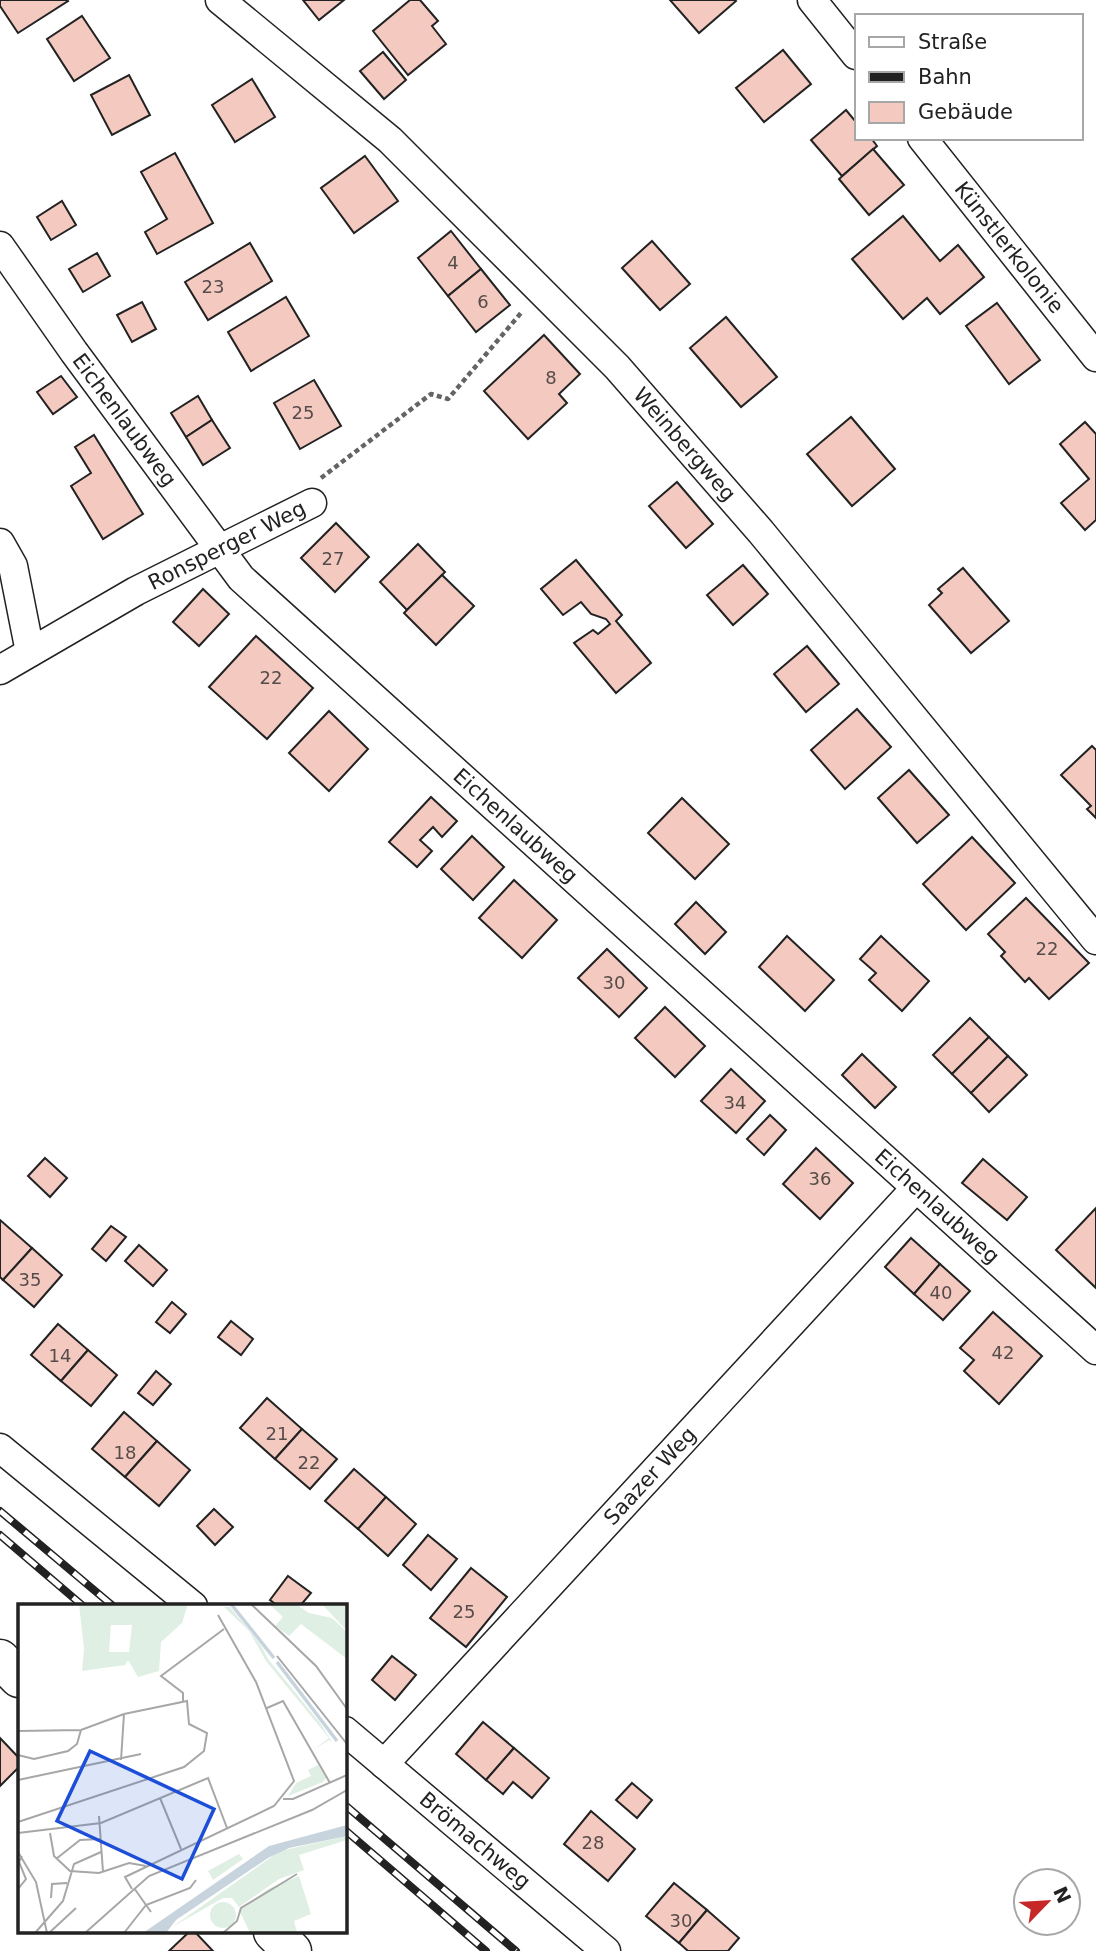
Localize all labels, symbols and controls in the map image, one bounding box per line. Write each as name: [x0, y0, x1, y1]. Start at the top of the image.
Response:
legend: [855, 14, 1082, 140]
text: Straße: [918, 30, 987, 54]
text: Bahn: [918, 65, 972, 89]
text: Gebäude: [918, 100, 1013, 124]
street label: Künstlerkolonie: [950, 177, 1069, 318]
house number: 4: [447, 252, 459, 273]
house number: 23: [202, 276, 224, 297]
house number: 6: [477, 291, 489, 312]
street label: Eichenlaubweg: [67, 349, 181, 491]
house number: 8: [545, 367, 557, 388]
street label: Weinbergweg: [629, 383, 741, 506]
house number: 25: [292, 402, 314, 423]
street label: Ronsperger Weg: [144, 496, 310, 595]
house number: 27: [322, 548, 344, 569]
house number: 22: [260, 667, 282, 688]
street label: Eichenlaubweg: [448, 764, 582, 888]
house number: 22: [1036, 938, 1058, 959]
house number: 30: [603, 972, 625, 993]
house number: 34: [724, 1092, 746, 1113]
street label: Eichenlaubweg: [870, 1144, 1004, 1269]
house number: 36: [809, 1168, 831, 1189]
house number: 35: [19, 1269, 41, 1290]
house number: 40: [930, 1282, 952, 1303]
house number: 42: [992, 1342, 1014, 1363]
house number: 14: [49, 1345, 71, 1366]
street label: Saazer Weg: [599, 1422, 701, 1530]
house number: 21: [266, 1423, 288, 1444]
house number: 18: [114, 1442, 136, 1463]
house number: 22: [298, 1452, 320, 1473]
house number: 25: [453, 1601, 475, 1622]
inset map: [18, 1604, 346, 1934]
street label: Brömachweg: [415, 1787, 535, 1894]
house number: 28: [582, 1832, 604, 1853]
north arrow: [1012, 1867, 1082, 1937]
text: N: [1049, 1883, 1076, 1907]
house number: 30: [670, 1910, 692, 1931]

